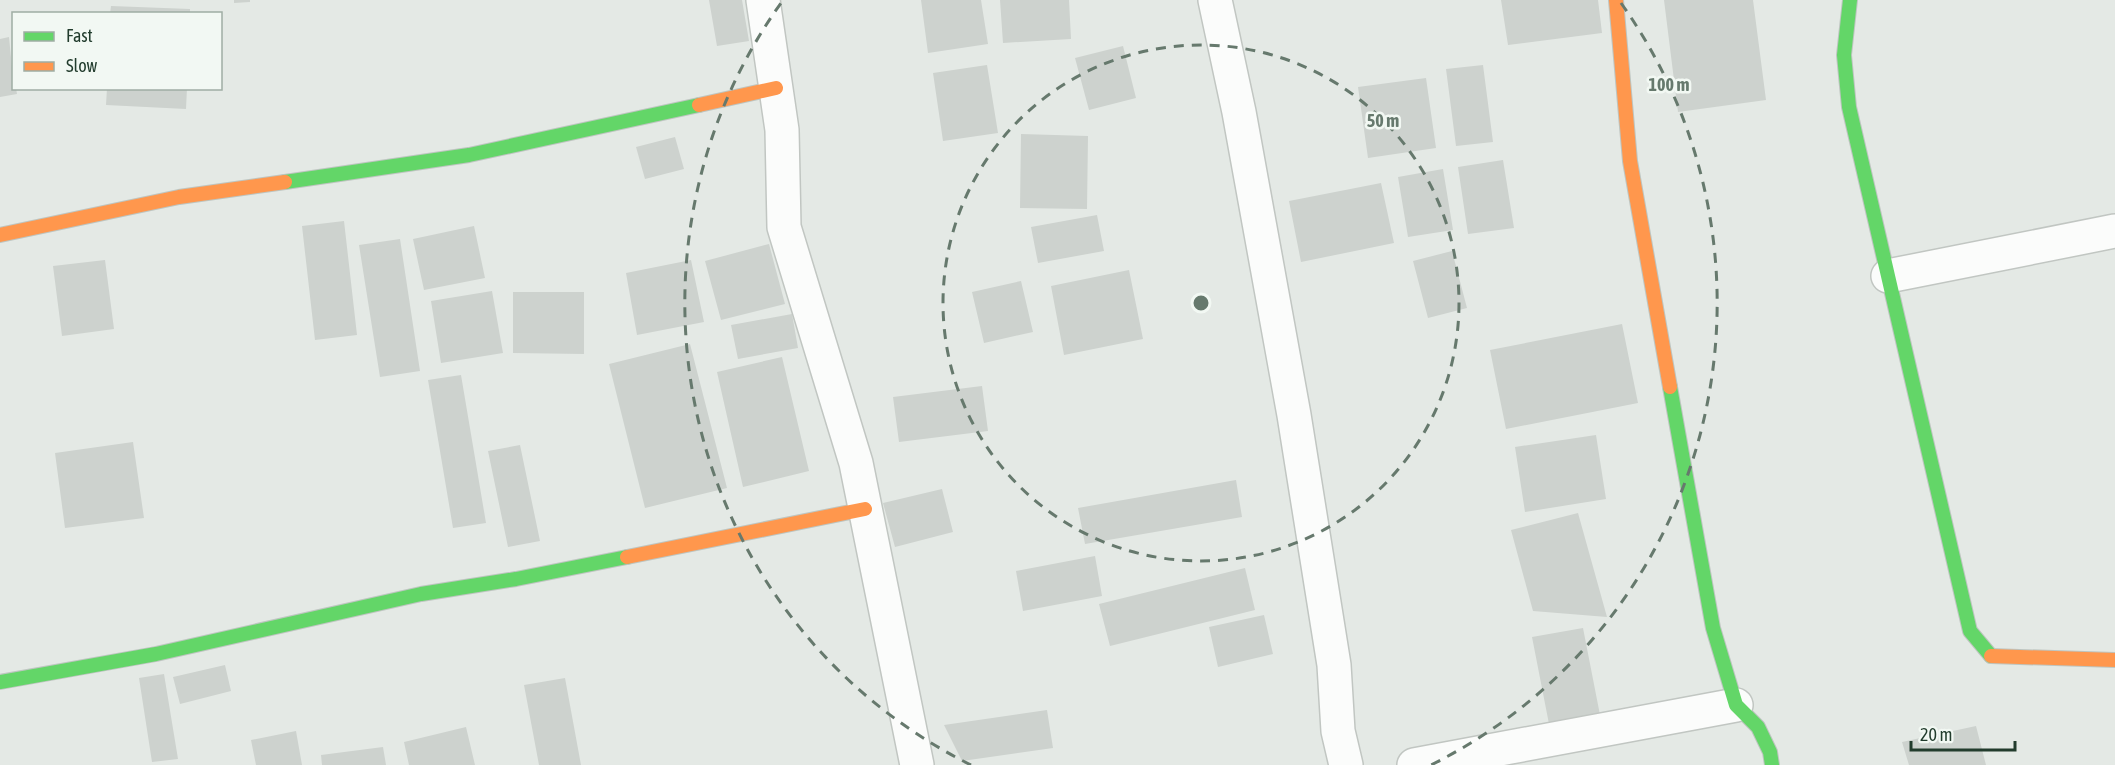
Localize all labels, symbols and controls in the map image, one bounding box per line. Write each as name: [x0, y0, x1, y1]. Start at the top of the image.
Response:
legend: [12, 12, 222, 90]
text: Fast: [66, 25, 93, 46]
text: Slow: [66, 55, 97, 76]
text: 100 m: [1649, 74, 1689, 95]
text: 50 m: [1367, 110, 1399, 131]
centre of rings: [1191, 293, 1211, 313]
scale bar: [1911, 714, 2014, 752]
text: 20 m: [1920, 724, 1952, 745]

